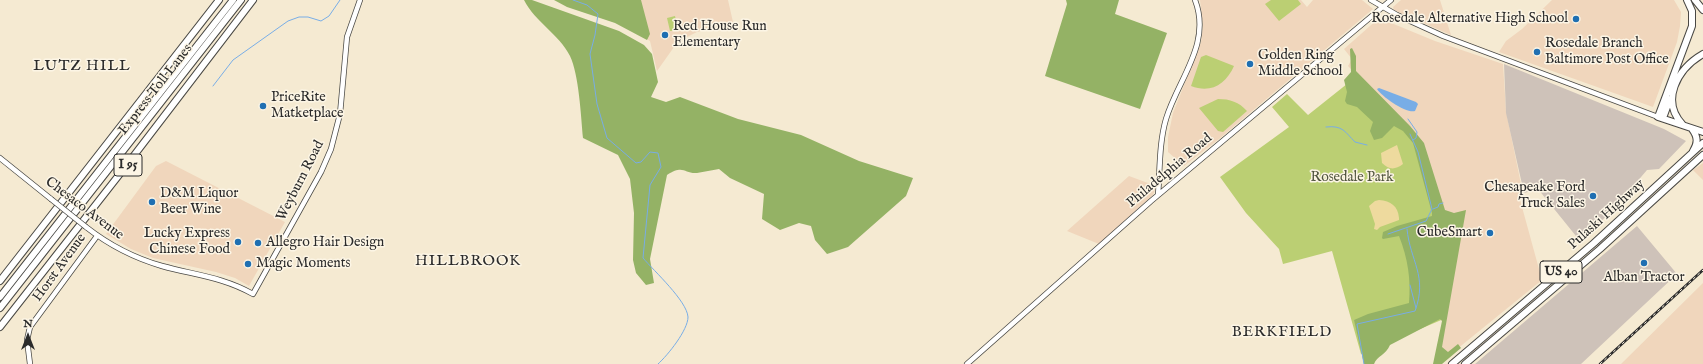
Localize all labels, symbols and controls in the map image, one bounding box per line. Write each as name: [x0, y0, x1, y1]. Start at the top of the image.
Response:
place label: Rosedale Alternative High School: [1371, 11, 1568, 27]
marker: Rosedale Alternative High School: [1571, 14, 1581, 24]
place label: Red House Run Elementary: [673, 19, 767, 52]
marker: Red House Run Elementary: [660, 30, 670, 40]
place label: Rosedale Branch Baltimore Post Office: [1545, 36, 1669, 68]
street label: Express Toll Lanes: [115, 41, 197, 139]
marker: Rosedale Branch Baltimore Post Office: [1532, 47, 1542, 57]
place label: Golden Ring Middle School: [1258, 48, 1342, 80]
district label: LUTZ HILL: [33, 58, 131, 76]
marker: Golden Ring Middle School: [1245, 59, 1255, 69]
place label: PriceRite Matketplace: [271, 90, 343, 122]
marker: PriceRite Matketplace: [258, 101, 268, 111]
street label: Philadelphia Road: [1124, 130, 1216, 212]
street label: Weyburn Road: [274, 138, 328, 224]
road number: I 95: [114, 154, 142, 176]
park label: Rosedale Park: [1311, 170, 1393, 186]
street label: Chesaco Avenue: [41, 174, 127, 244]
street label: Pulaski Highway: [1565, 176, 1649, 254]
place label: Chesapeake Ford Truck Sales: [1484, 180, 1585, 212]
place label: D&M Liquor Beer Wine: [160, 186, 238, 218]
marker: Chesapeake Ford Truck Sales: [1588, 191, 1598, 201]
marker: D&M Liquor Beer Wine: [147, 197, 157, 207]
place label: CubeSmart: [1417, 225, 1482, 241]
place label: Lucky Express Chinese Food: [144, 226, 230, 258]
marker: CubeSmart: [1485, 228, 1495, 238]
street label: Horst Avenue: [30, 231, 90, 305]
place label: Allegro Hair Design: [266, 235, 384, 251]
marker: Lucky Express Chinese Food: [233, 237, 243, 247]
marker: Allegro Hair Design: [253, 238, 263, 248]
district label: HILLBROOK: [415, 253, 521, 271]
place label: Magic Moments: [256, 256, 350, 272]
marker: Alban Tractor: [1639, 258, 1649, 268]
marker: Magic Moments: [243, 259, 253, 269]
road number: US 40: [1540, 261, 1582, 283]
place label: Alban Tractor: [1603, 270, 1685, 286]
north arrow: [8, 316, 48, 356]
text: N: [23, 317, 33, 331]
district label: BERKFIELD: [1232, 324, 1332, 342]

